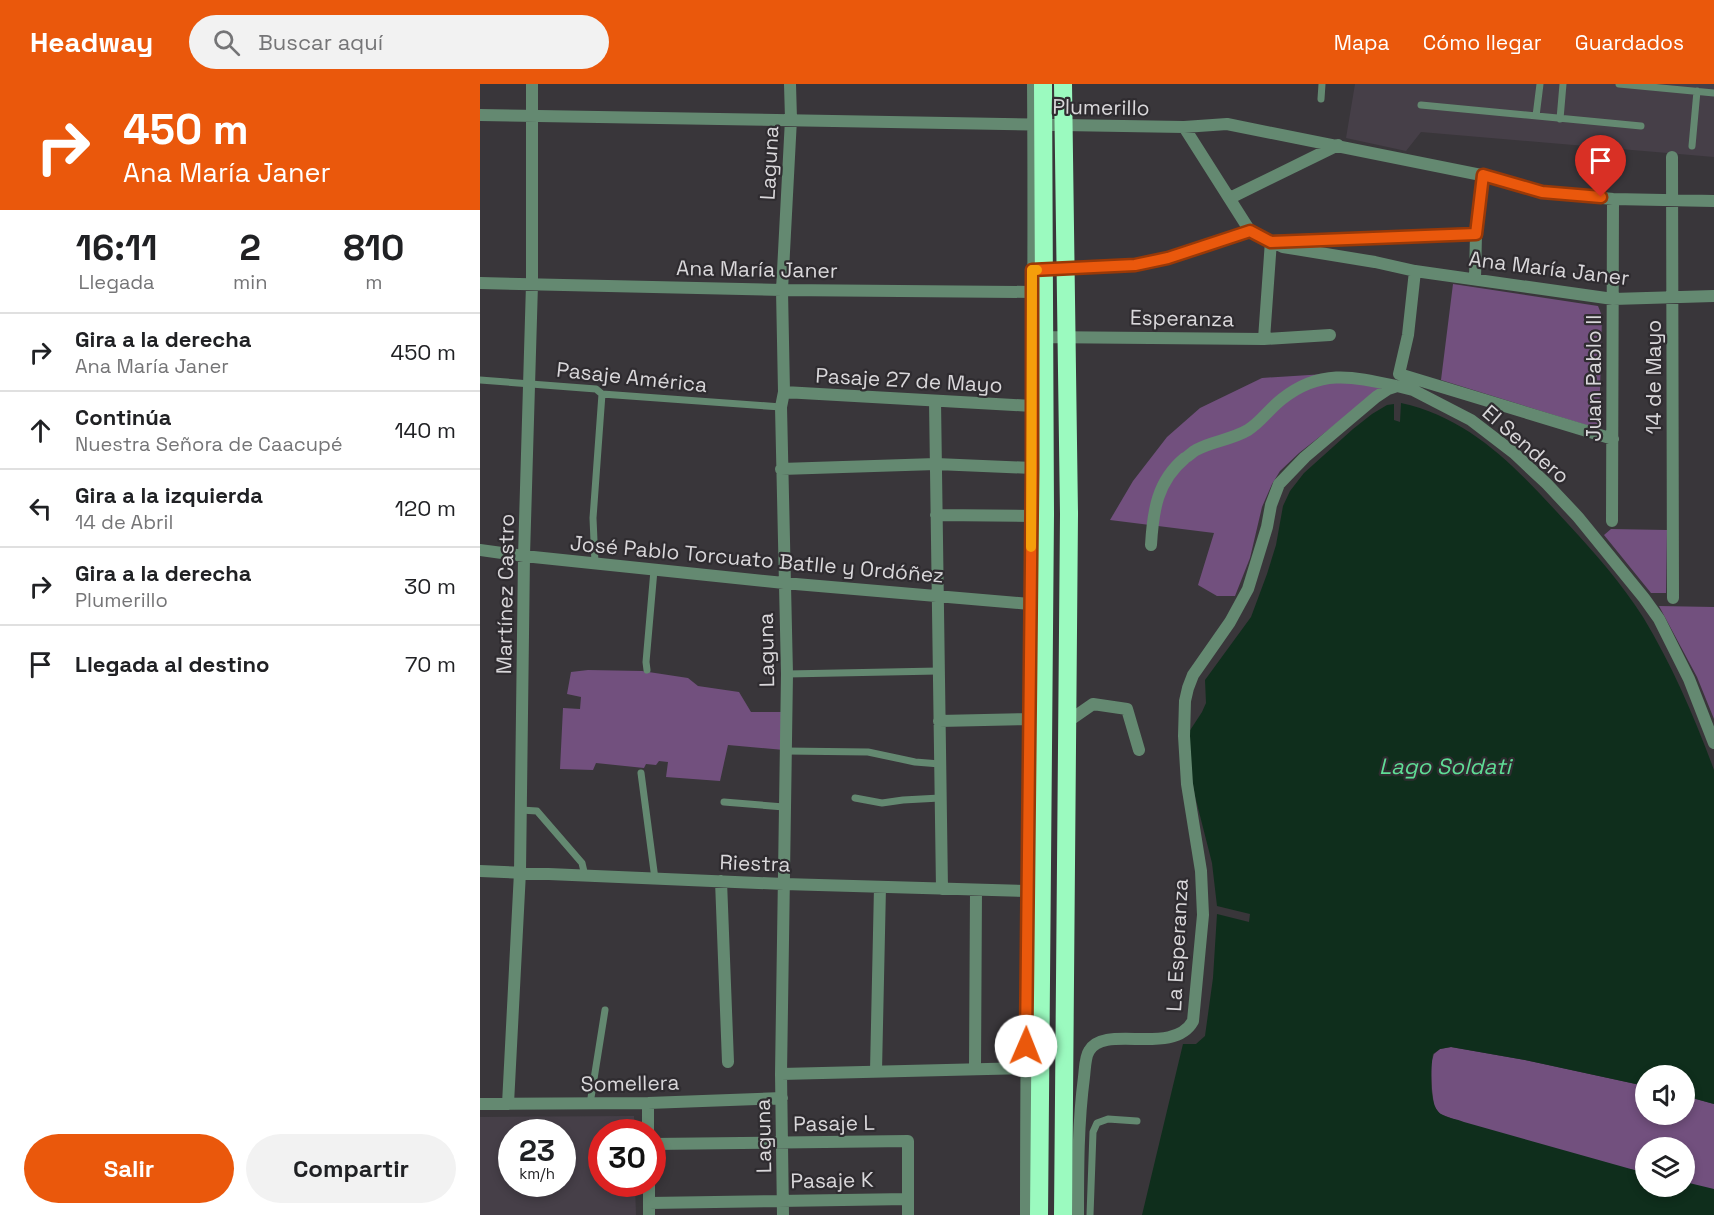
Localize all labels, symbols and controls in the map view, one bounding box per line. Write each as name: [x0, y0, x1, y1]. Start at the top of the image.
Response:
search box: [189, 15, 609, 69]
text: Headway: [30, 24, 153, 60]
icon: search: [210, 26, 243, 59]
text: Buscar aquí: [258, 28, 383, 56]
text: Mapa: [1334, 29, 1390, 56]
text: Cómo llegar: [1423, 29, 1542, 56]
text: Guardados: [1575, 29, 1684, 56]
street label: Plumerillo: [1052, 93, 1150, 121]
text: 450 m: [123, 103, 249, 156]
icon: right: [24, 108, 102, 186]
street label: Laguna: [754, 125, 784, 201]
pin: [1575, 135, 1626, 197]
icon: arrive: [1584, 144, 1617, 177]
text: Ana María Janer: [123, 155, 331, 190]
text: 16:11: [76, 225, 157, 271]
text: 2: [240, 225, 261, 271]
text: 810: [343, 225, 404, 271]
street label: Ana María Janer: [1467, 245, 1631, 291]
street label: Ana María Janer: [676, 254, 838, 284]
text: Llegada: [79, 269, 155, 295]
text: min: [233, 269, 267, 295]
text: m: [365, 269, 382, 295]
street label: Esperanza: [1130, 304, 1234, 332]
street label: Juan Pablo II: [1580, 315, 1607, 441]
street label: 14 de Mayo: [1640, 320, 1667, 434]
text: Gira a la derecha: [75, 325, 252, 353]
icon: right: [24, 336, 57, 369]
text: 450 m: [390, 338, 456, 366]
text: Ana María Janer: [75, 353, 229, 379]
street label: Pasaje América: [555, 356, 709, 398]
street label: Pasaje 27 de Mayo: [815, 362, 1003, 398]
street label: El Sendero: [1477, 399, 1575, 489]
text: Continúa: [75, 403, 171, 431]
icon: ahead: [24, 414, 57, 447]
text: 140 m: [394, 416, 456, 444]
text: Nuestra Señora de Caacupé: [75, 431, 343, 457]
text: Gira a la izquierda: [75, 481, 263, 509]
icon: left: [24, 492, 57, 525]
text: 120 m: [395, 494, 456, 522]
text: 14 de Abril: [75, 509, 173, 535]
street label: Martínez Castro: [490, 513, 520, 675]
street label: José Pablo Torcuato Batlle y Ordóñez: [569, 529, 945, 589]
text: Gira a la derecha: [75, 559, 252, 587]
icon: right: [24, 570, 57, 603]
text: 30 m: [404, 572, 456, 600]
text: Plumerillo: [75, 587, 168, 613]
street label: Laguna: [752, 612, 780, 688]
icon: arrive: [24, 648, 57, 681]
text: Llegada al destino: [75, 650, 269, 678]
text: 70 m: [405, 650, 456, 678]
water label: Lago Soldati: [1379, 752, 1514, 780]
street label: Riestra: [719, 848, 791, 878]
street label: La Esperanza: [1160, 878, 1194, 1012]
position arrow: [994, 1014, 1058, 1078]
map controls: [1635, 1065, 1695, 1197]
button: sound: [1635, 1065, 1695, 1125]
street label: Somellera: [580, 1069, 680, 1097]
street label: Laguna: [749, 1098, 777, 1174]
street label: Pasaje L: [793, 1109, 875, 1137]
speed limit sign: 30: [588, 1119, 666, 1197]
text: 23: [519, 1131, 555, 1170]
button: Salir: [24, 1134, 234, 1203]
button: Compartir: [246, 1134, 456, 1203]
button: layers: [1635, 1137, 1695, 1197]
text: km/h: [519, 1164, 555, 1183]
street label: Pasaje K: [790, 1166, 874, 1194]

